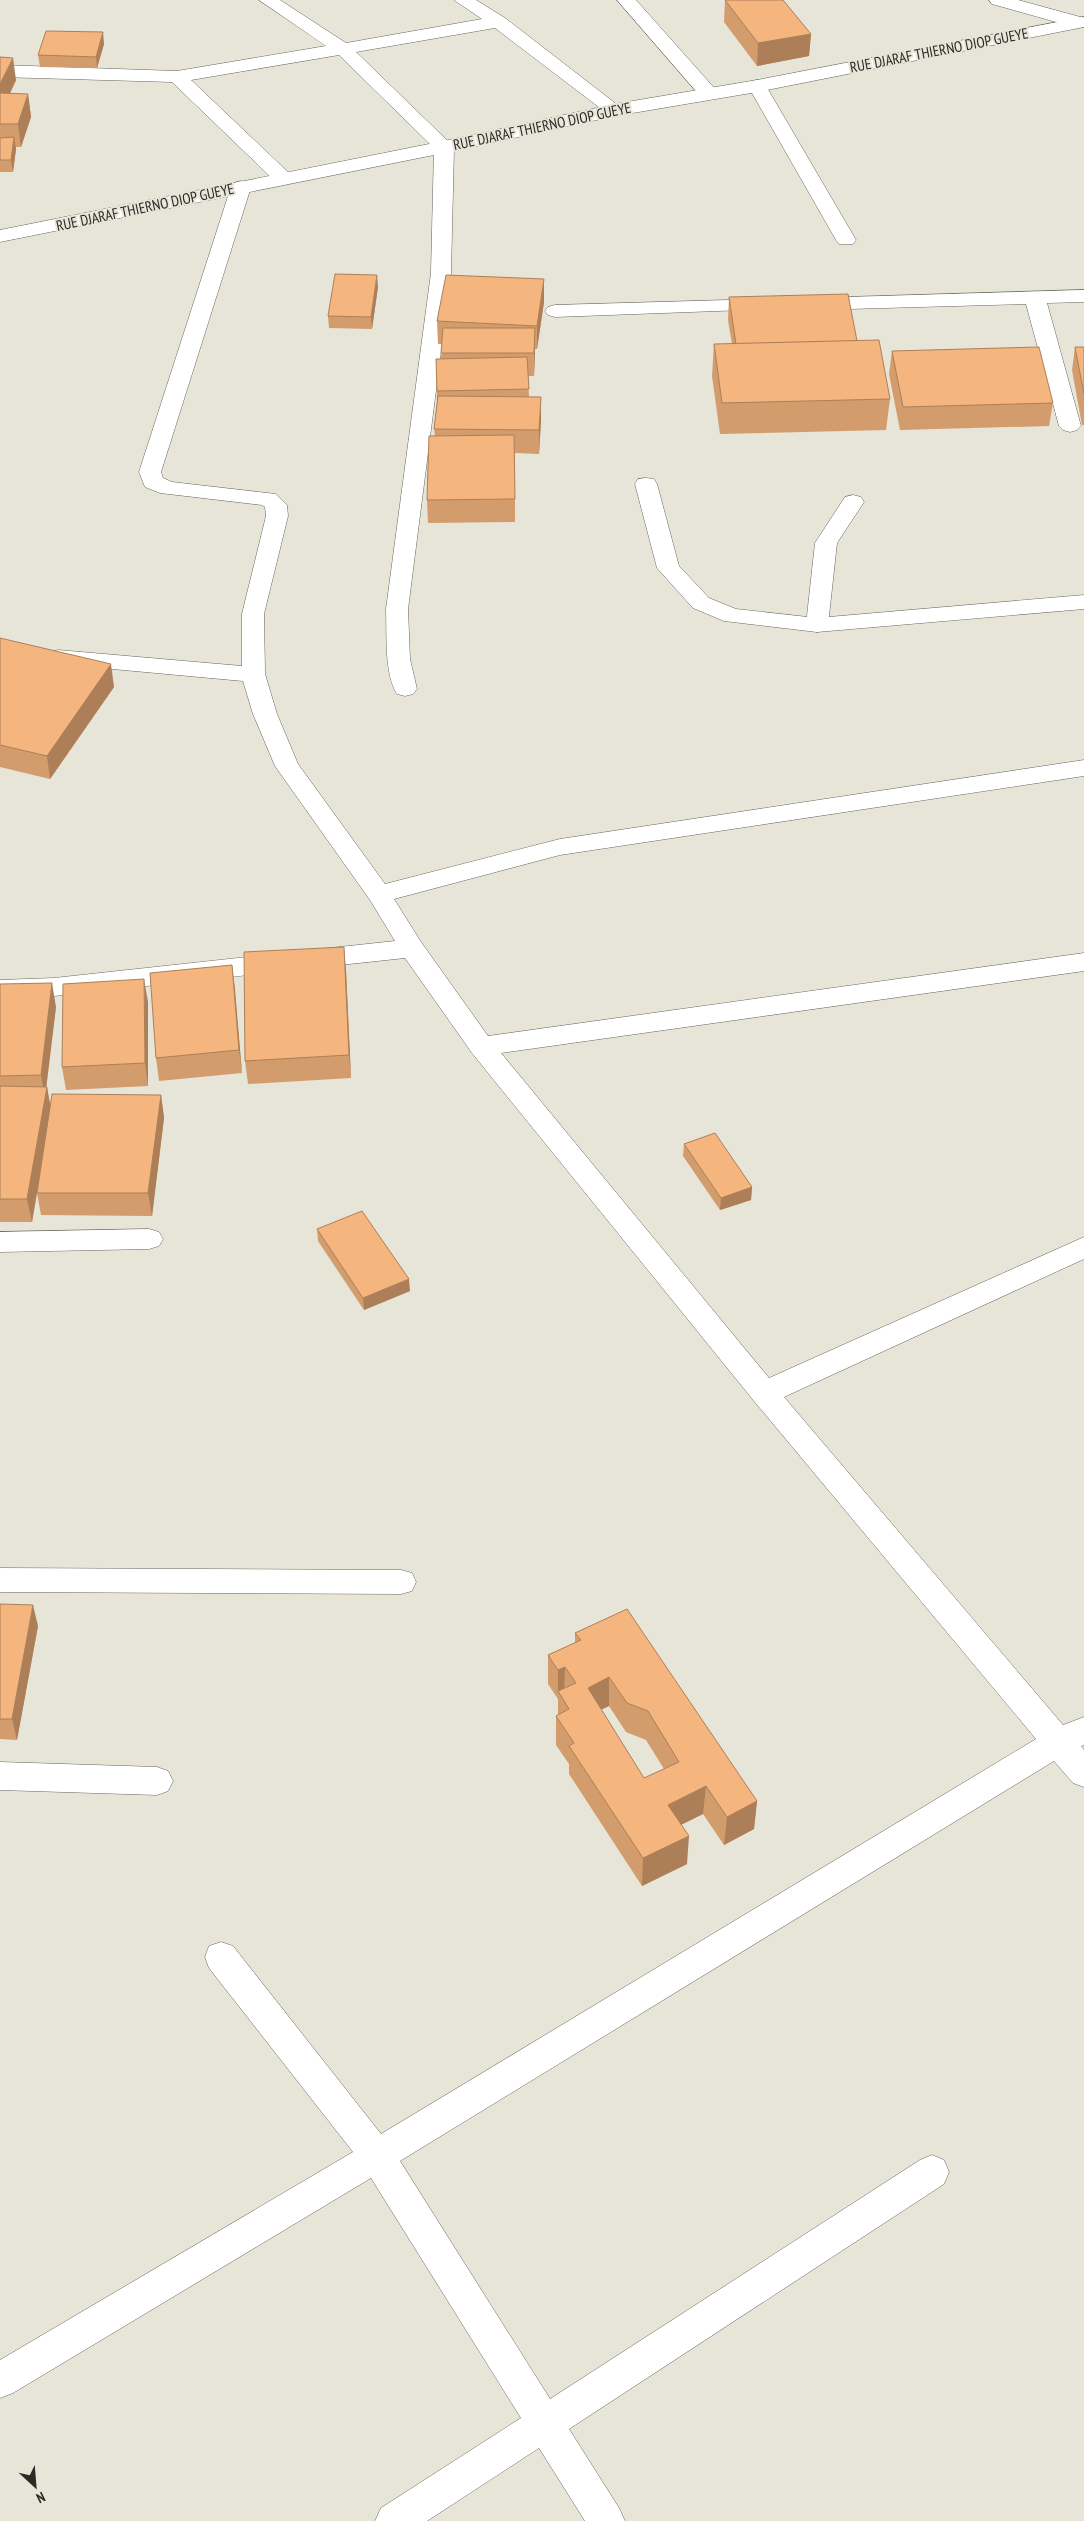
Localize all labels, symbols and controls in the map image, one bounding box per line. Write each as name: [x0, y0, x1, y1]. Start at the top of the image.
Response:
street label: RUE DJARAF THIERNO DIOP GUEYE: [848, 23, 1030, 77]
street label: RUE DJARAF THIERNO DIOP GUEYE: [451, 98, 633, 154]
street label: RUE DJARAF THIERNO DIOP GUEYE: [54, 179, 236, 235]
north arrow: [10, 2461, 60, 2511]
text: N: [33, 2488, 48, 2507]

